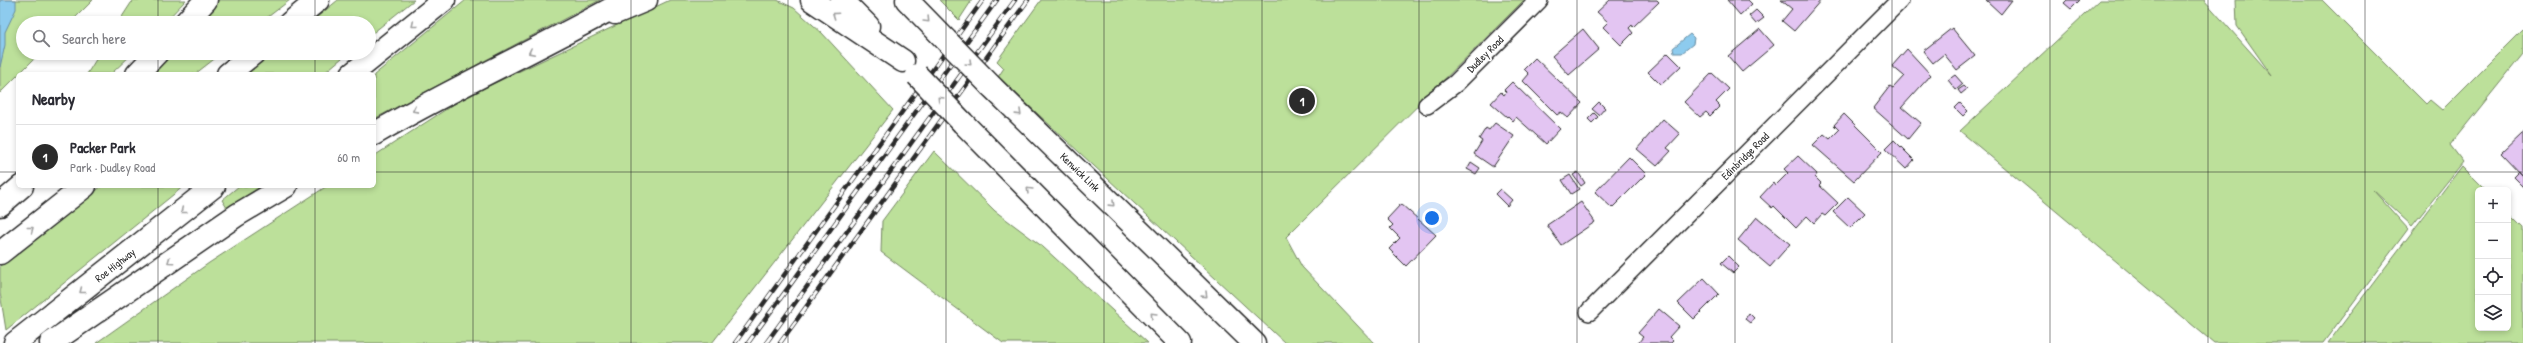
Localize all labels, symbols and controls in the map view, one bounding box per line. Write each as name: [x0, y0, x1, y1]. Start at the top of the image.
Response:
one-way arrow: [832, 13, 839, 20]
one-way arrow: [922, 15, 930, 23]
search box: [16, 16, 376, 60]
one-way arrow: [411, 20, 418, 27]
icon: search: [30, 27, 52, 49]
text: Search here: [62, 28, 126, 49]
street label: Dudley Road: [1464, 32, 1507, 75]
one-way arrow: [528, 47, 536, 55]
one-way arrow: [964, 58, 972, 66]
pin: 1: [1289, 86, 1315, 116]
text: Nearby: [32, 87, 75, 110]
one-way arrow: [937, 96, 945, 104]
one-way arrow: [412, 106, 419, 113]
one-way arrow: [1014, 108, 1022, 116]
street label: Edinbridge Road: [1718, 129, 1772, 183]
text: Packer Park: [70, 137, 135, 158]
text: 1: [43, 148, 47, 166]
text: 60 m: [337, 148, 360, 166]
street label: Kenwick Link: [1057, 150, 1103, 195]
text: Park · Dudley Road: [70, 158, 155, 176]
one-way arrow: [1026, 187, 1034, 195]
map controls: [2475, 187, 2511, 331]
button: +: [2475, 187, 2511, 223]
one-way arrow: [1107, 199, 1115, 207]
one-way arrow: [181, 206, 188, 213]
your location: [1422, 208, 1442, 228]
button: −: [2475, 223, 2511, 259]
one-way arrow: [26, 227, 33, 234]
street label: Roe Highway: [92, 245, 138, 285]
one-way arrow: [167, 256, 174, 264]
button: locate: [2475, 259, 2511, 295]
one-way arrow: [79, 287, 86, 294]
one-way arrow: [1200, 290, 1208, 298]
button: layers: [2475, 295, 2511, 331]
one-way arrow: [1150, 312, 1157, 320]

